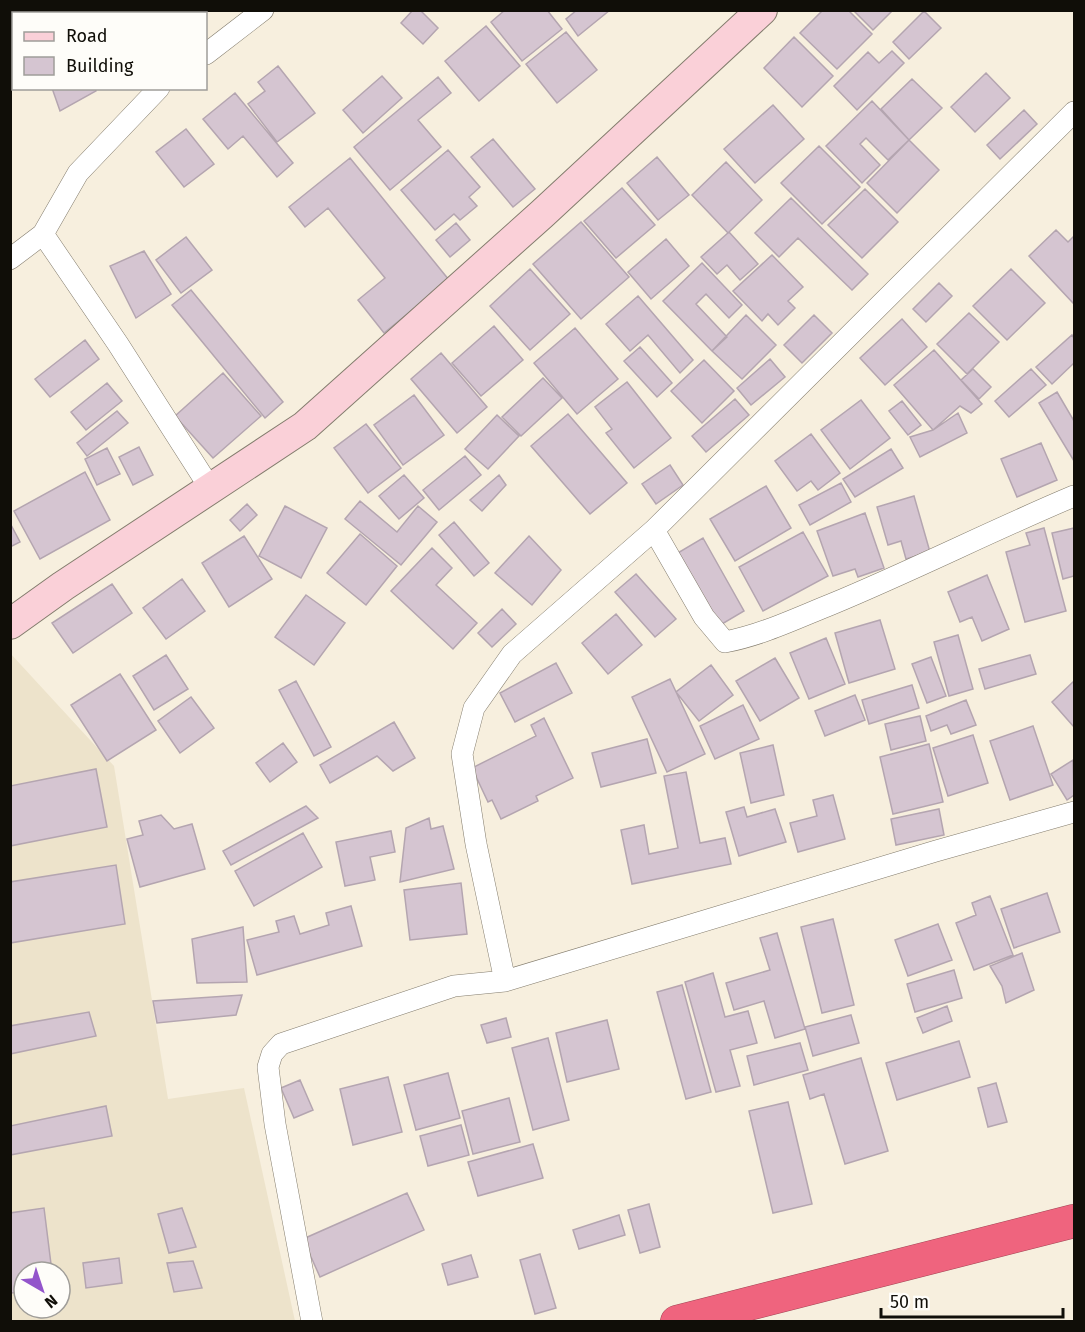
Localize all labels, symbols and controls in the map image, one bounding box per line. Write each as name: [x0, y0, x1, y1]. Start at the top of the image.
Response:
legend: [12, 12, 207, 90]
text: Road: [66, 25, 108, 47]
text: Building: [66, 55, 134, 77]
north arrow: [12, 1260, 72, 1320]
scale bar: [881, 1281, 1062, 1319]
text: N: [41, 1291, 61, 1312]
text: 50 m: [890, 1291, 929, 1313]

